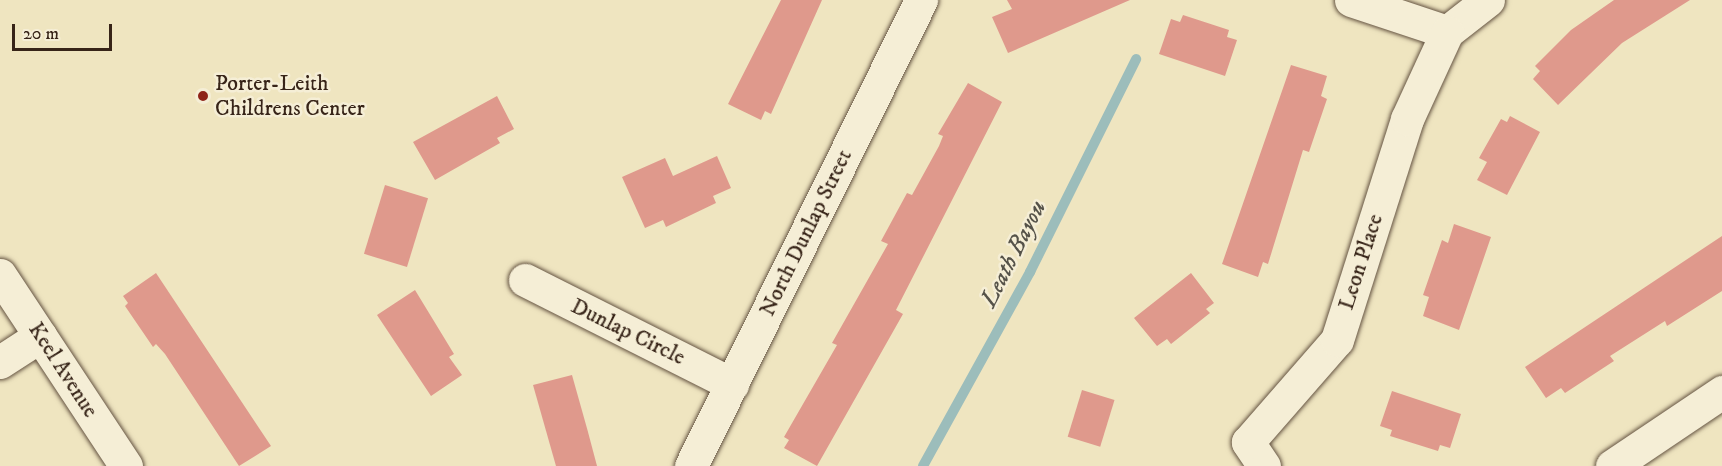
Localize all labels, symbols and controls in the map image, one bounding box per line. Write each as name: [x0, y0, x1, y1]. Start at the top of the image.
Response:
scale bar: [15, 12, 116, 50]
text: 20 m: [23, 23, 59, 45]
place label: Porter-Leith Childrens Center: [215, 70, 365, 122]
marker: Porter-Leith Childrens Center: [196, 89, 210, 103]
street label: North Dunlap Street: [754, 145, 858, 321]
water label: Leath Bayou: [975, 196, 1053, 312]
street label: Leon Place: [1333, 211, 1389, 313]
street label: Dunlap Circle: [567, 293, 689, 371]
street label: Keel Avenue: [22, 317, 104, 423]

